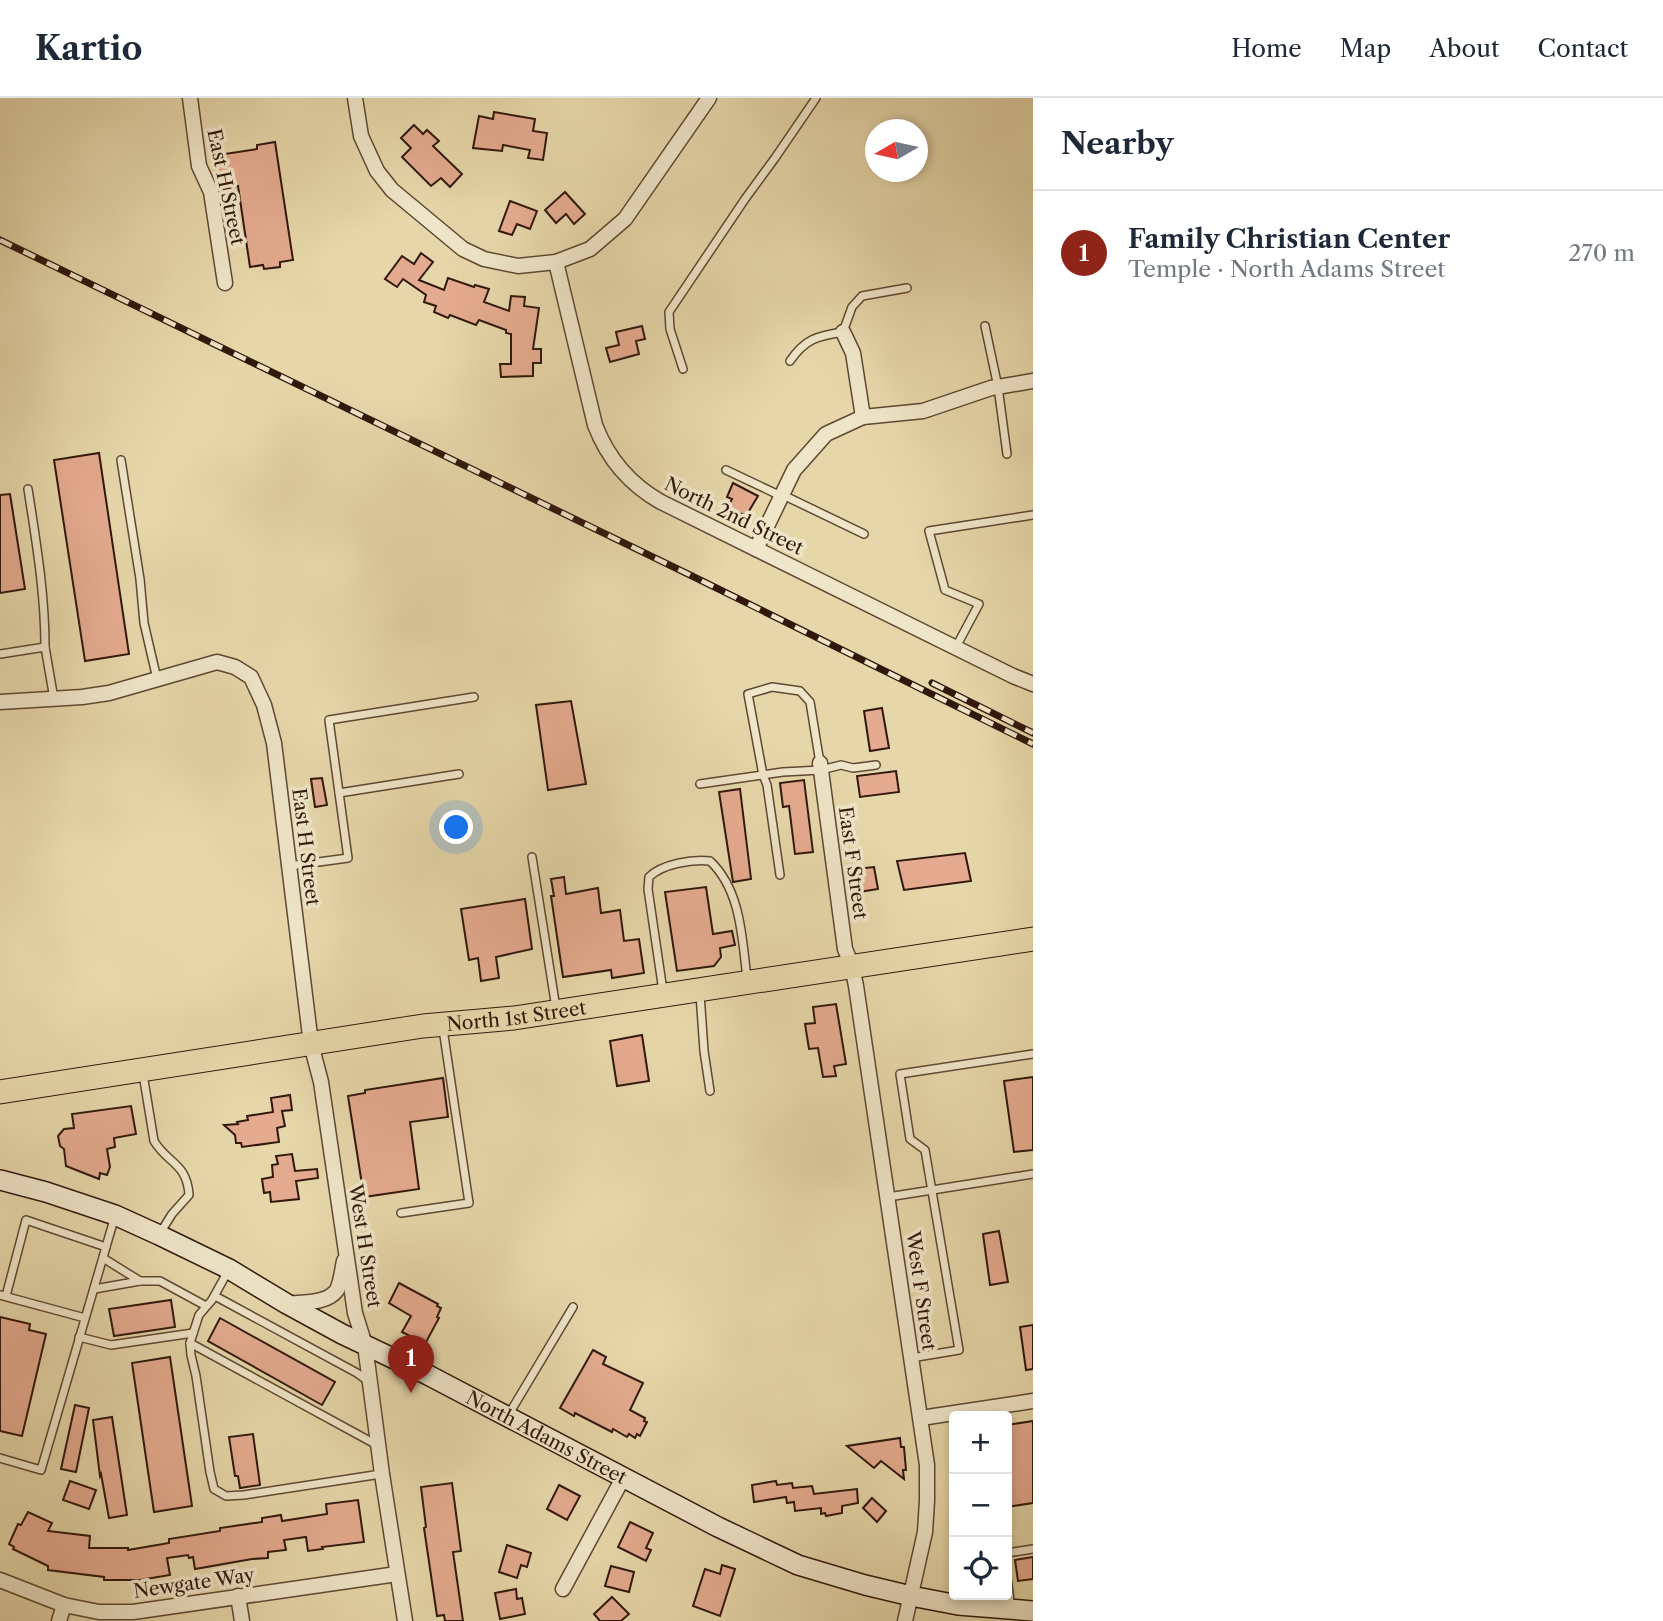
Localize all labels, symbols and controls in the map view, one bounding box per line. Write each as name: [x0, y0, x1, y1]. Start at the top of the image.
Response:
text: Kartio: [35, 28, 143, 69]
text: Home: [1231, 34, 1302, 63]
text: Map: [1340, 34, 1391, 63]
text: About: [1429, 34, 1500, 63]
text: Contact: [1538, 34, 1628, 63]
north arrow: [865, 119, 928, 182]
text: Nearby: [1061, 125, 1174, 162]
street label: East H Street: [202, 127, 250, 247]
text: Family Christian Center: [1128, 223, 1450, 255]
text: 1: [1079, 239, 1089, 267]
text: 270 m: [1568, 239, 1635, 267]
text: Temple · North Adams Street: [1128, 255, 1445, 283]
street label: North 2nd Street: [661, 472, 808, 560]
street label: East H Street: [287, 787, 325, 907]
street label: East F Street: [834, 805, 872, 921]
your location: [439, 810, 473, 844]
street label: North 1st Street: [446, 996, 588, 1035]
street label: West H Street: [344, 1181, 386, 1310]
street label: West F Street: [901, 1229, 941, 1352]
pin: 1: [388, 1335, 434, 1393]
street label: North Adams Street: [462, 1386, 631, 1489]
map controls: [949, 1411, 1012, 1600]
button: +: [949, 1411, 1012, 1474]
button: −: [949, 1474, 1012, 1537]
button: locate: [949, 1537, 1012, 1600]
street label: Newgate Way: [132, 1563, 256, 1603]

